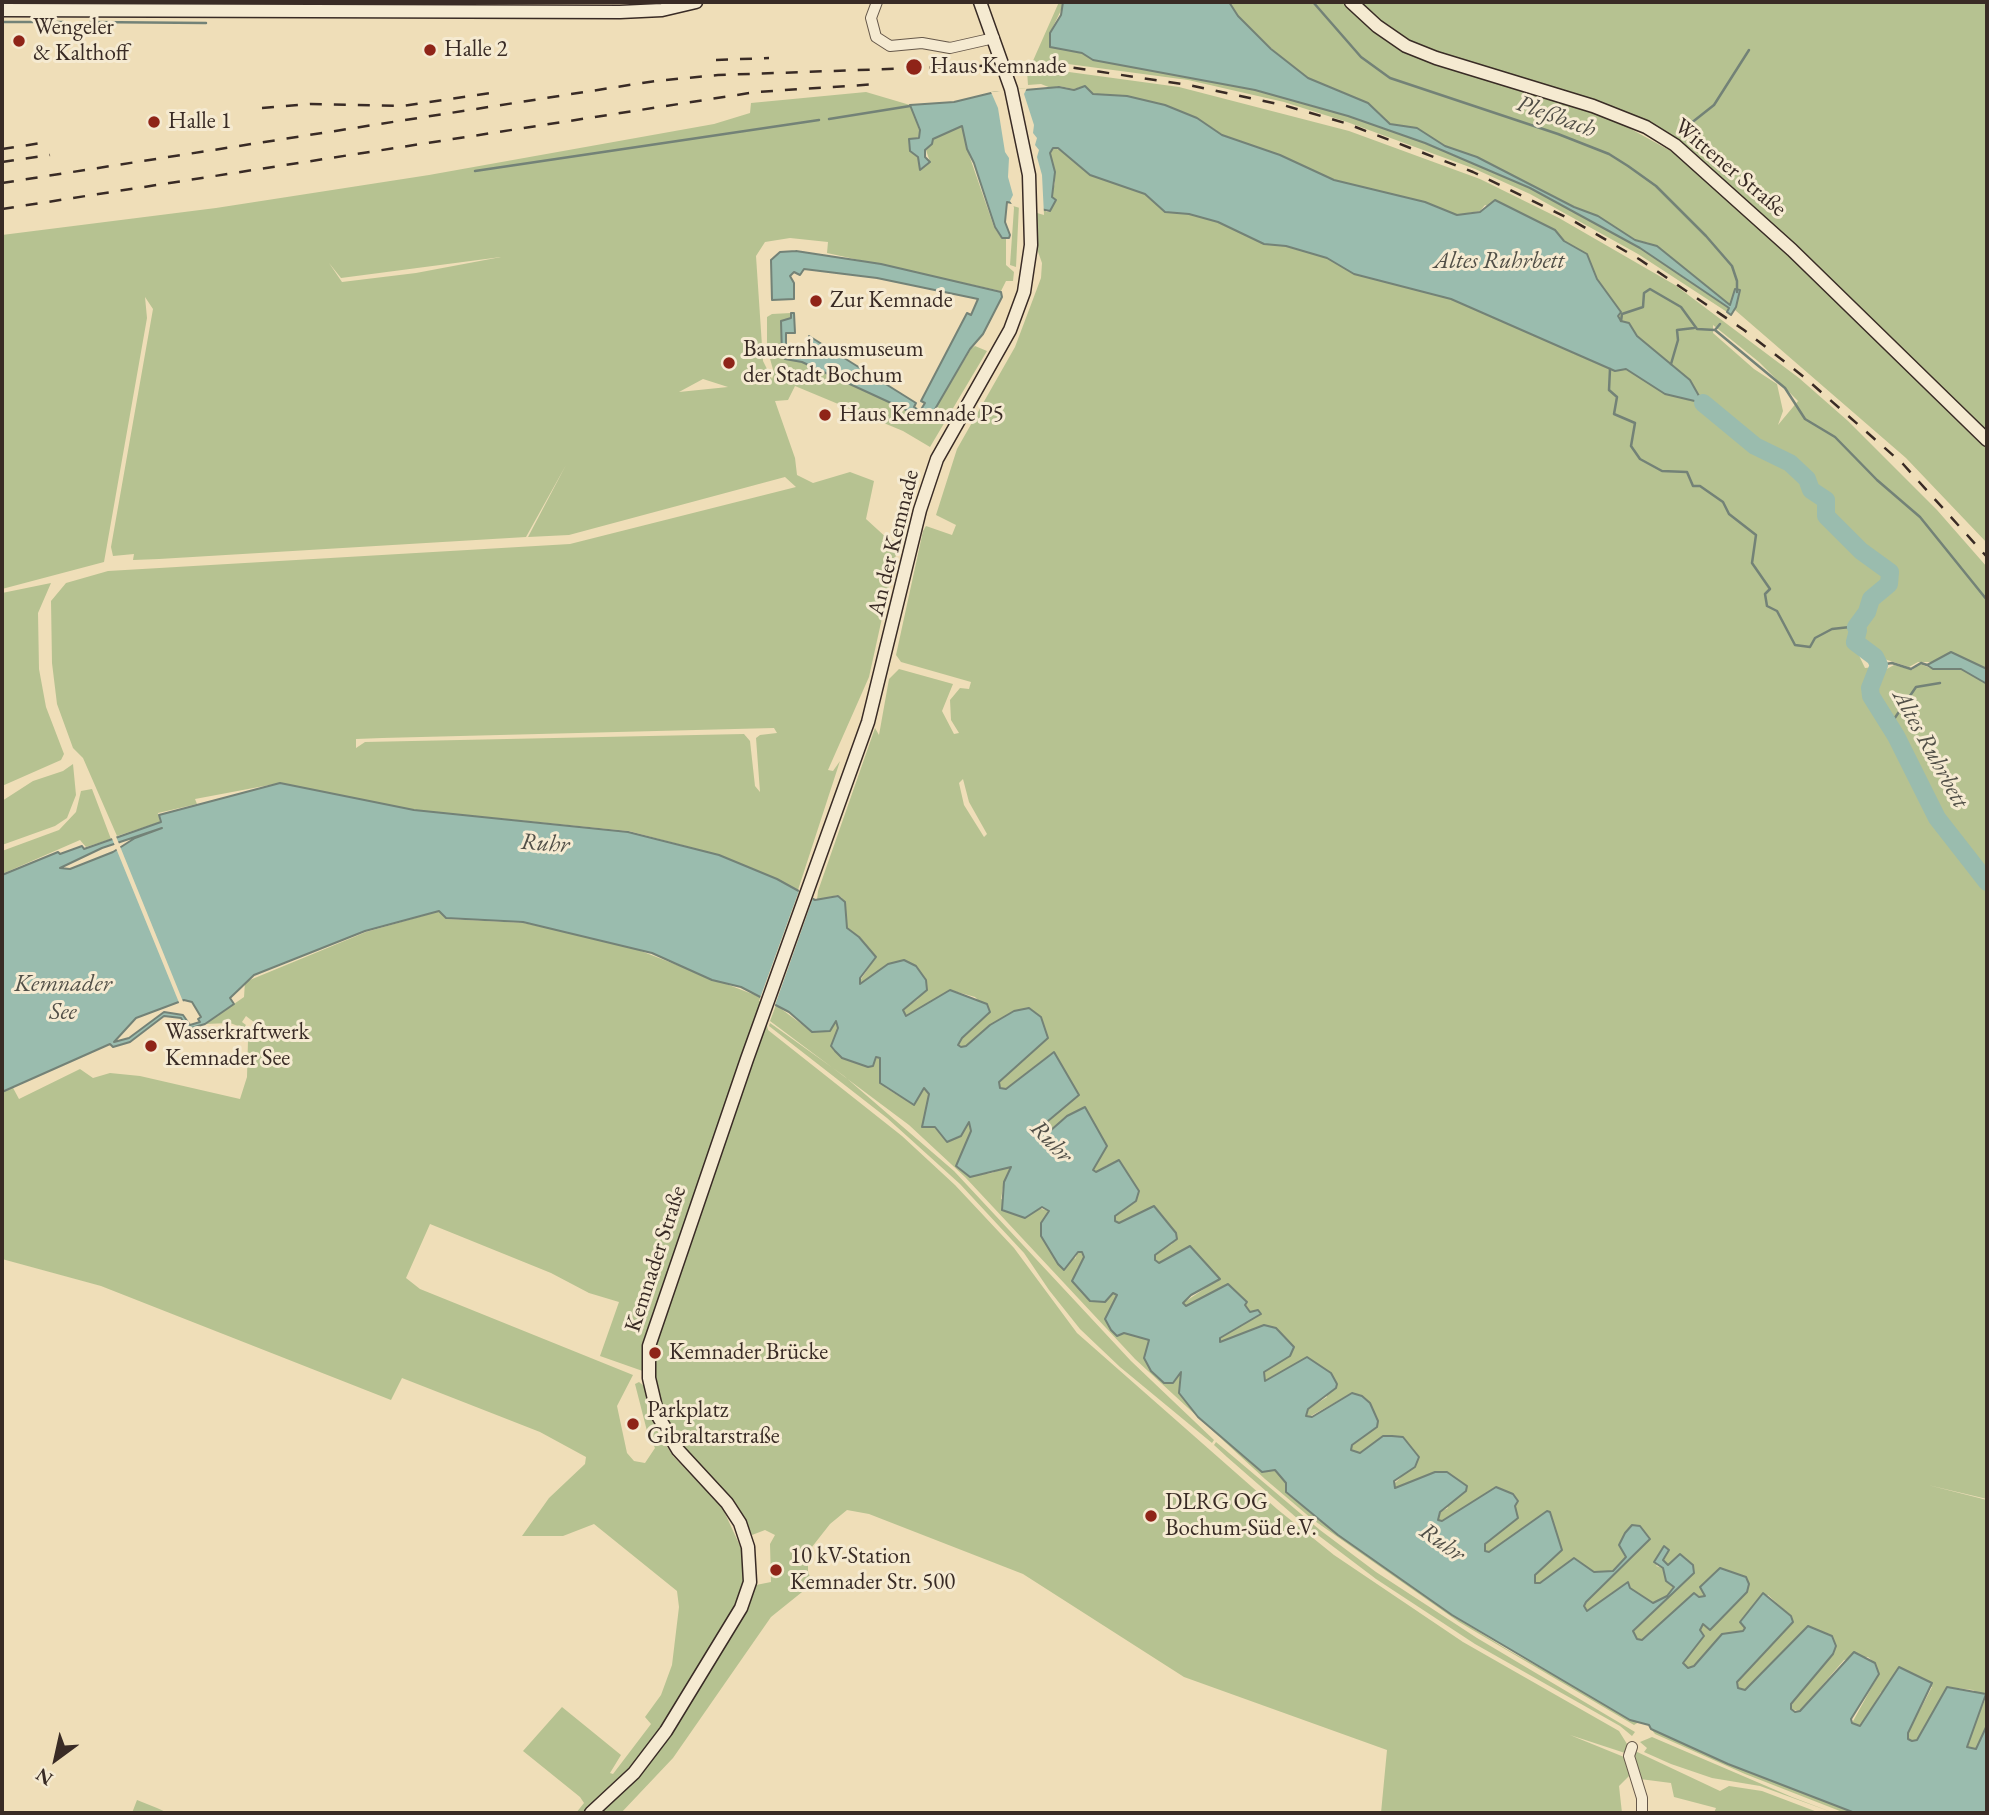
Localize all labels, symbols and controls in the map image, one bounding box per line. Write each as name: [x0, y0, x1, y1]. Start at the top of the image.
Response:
place label: Wengeler & Kalthoff: [33, 14, 129, 68]
marker: Wengeler & Kalthoff: [11, 33, 27, 49]
place label: Halle 2: [444, 36, 507, 64]
marker: Halle 2: [422, 42, 438, 58]
place label: Haus Kemnade: [930, 53, 1066, 81]
marker: Haus Kemnade: [904, 57, 924, 77]
water label: Pleßbach: [1512, 89, 1600, 145]
place label: Halle 1: [168, 108, 231, 136]
street label: Wittener Straße: [1668, 113, 1792, 223]
marker: Halle 1: [146, 114, 162, 130]
water label: Altes Ruhrbett: [1433, 247, 1565, 275]
place label: Zur Kemnade: [830, 287, 953, 315]
marker: Zur Kemnade: [808, 293, 824, 309]
place label: Bauernhausmuseum der Stadt Bochum: [743, 336, 924, 390]
marker: Bauernhausmuseum der Stadt Bochum: [721, 355, 737, 371]
place label: Haus Kemnade P5: [839, 401, 1004, 429]
marker: Haus Kemnade P5: [817, 407, 833, 423]
street label: An der Kemnade: [862, 467, 926, 619]
water label: Altes Ruhrbett: [1886, 685, 1974, 813]
water label: Ruhr: [520, 828, 570, 860]
water label: Kemnader See: [14, 970, 112, 1026]
place label: Wasserkraftwerk Kemnader See: [165, 1019, 309, 1073]
marker: Wasserkraftwerk Kemnader See: [143, 1038, 159, 1054]
water label: Ruhr: [1024, 1114, 1078, 1170]
street label: Kemnader Straße: [619, 1182, 693, 1336]
place label: Kemnader Brücke: [669, 1339, 828, 1367]
marker: Kemnader Brücke: [647, 1345, 663, 1361]
place label: Parkplatz Gibraltarstraße: [647, 1397, 780, 1451]
marker: Parkplatz Gibraltarstraße: [625, 1416, 641, 1432]
place label: DLRG OG Bochum-Süd e.V.: [1165, 1489, 1317, 1543]
marker: DLRG OG Bochum-Süd e.V.: [1143, 1508, 1159, 1524]
water label: Ruhr: [1414, 1517, 1470, 1569]
place label: 10 kV-Station Kemnader Str. 500: [790, 1543, 955, 1597]
marker: 10 kV-Station Kemnader Str. 500: [768, 1562, 784, 1578]
north arrow: [21, 1724, 91, 1794]
text: N: [31, 1762, 58, 1792]

